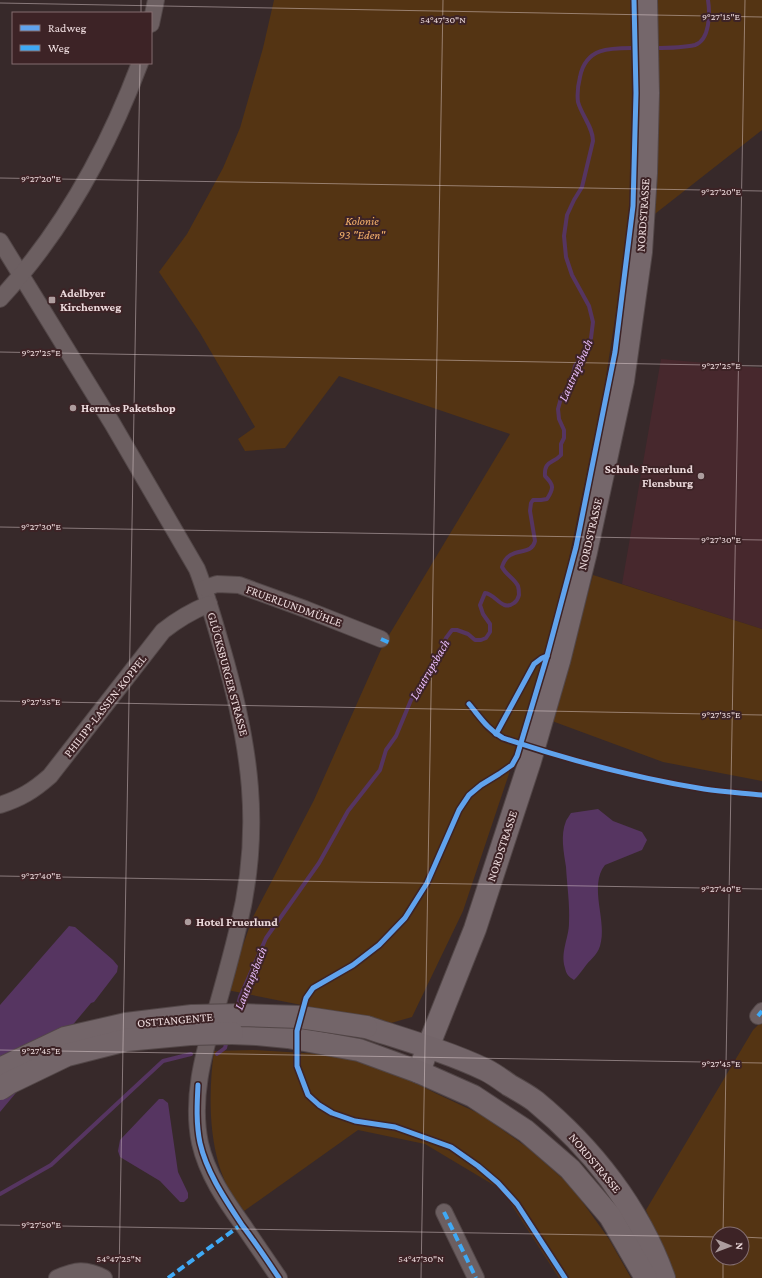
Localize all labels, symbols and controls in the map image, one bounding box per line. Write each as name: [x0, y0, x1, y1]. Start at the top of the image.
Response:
text: 9°27'15"E: [702, 11, 740, 22]
legend: [12, 12, 152, 64]
text: 54°47'30"N: [420, 14, 466, 25]
text: Radweg: [48, 21, 86, 35]
text: Weg: [48, 41, 70, 55]
text: 9°27'20"E: [21, 173, 62, 184]
street label: NORDSTRASSE: [633, 177, 653, 252]
text: 9°27'20"E: [701, 186, 742, 197]
park label: Kolonie 93 "Eden": [339, 214, 386, 242]
place label: Adelbyer Kirchenweg: [59, 286, 121, 314]
marker: Adelbyer Kirchenweg: [47, 295, 57, 305]
water label: Lautrupsbach: [555, 337, 596, 404]
text: 9°27'25"E: [21, 347, 61, 358]
text: 9°27'25"E: [701, 360, 741, 371]
place label: Hermes Paketshop: [81, 401, 176, 415]
marker: Hermes Paketshop: [68, 403, 78, 413]
place label: Schule Fruerlund Flensburg: [605, 462, 693, 490]
marker: Schule Fruerlund Flensburg: [696, 471, 706, 481]
street label: NORDSTRASSE: [575, 496, 605, 571]
text: 9°27'30"E: [21, 521, 61, 532]
text: 9°27'30"E: [701, 534, 741, 545]
street label: FRUERLUNDMÜHLE: [244, 582, 344, 630]
street label: GLÜCKSBURGER STRASSE: [205, 611, 251, 738]
water label: Lautrupsbach: [406, 637, 453, 702]
street label: PHILIPP-LASSEN-KOPPEL: [61, 652, 149, 760]
text: 9°27'35"E: [22, 696, 61, 707]
text: 9°27'35"E: [702, 709, 741, 720]
street label: NORDSTRASSE: [484, 808, 520, 883]
text: 9°27'40"E: [21, 870, 61, 881]
text: 9°27'40"E: [701, 883, 741, 894]
place label: Hotel Fruerlund: [196, 915, 278, 929]
marker: Hotel Fruerlund: [183, 917, 193, 927]
water label: Lautrupsbach: [231, 944, 270, 1012]
street label: OSTTANGENTE: [137, 1010, 214, 1030]
text: 9°27'45"E: [22, 1045, 61, 1056]
text: 9°27'45"E: [702, 1058, 741, 1069]
street label: NORDSTRASSE: [566, 1130, 624, 1196]
text: 9°27'50"E: [21, 1219, 61, 1230]
north arrow: [710, 1226, 750, 1266]
text: N: [734, 1242, 746, 1251]
text: 54°47'25"N: [97, 1253, 142, 1264]
text: 54°47'30"N: [398, 1253, 444, 1264]

